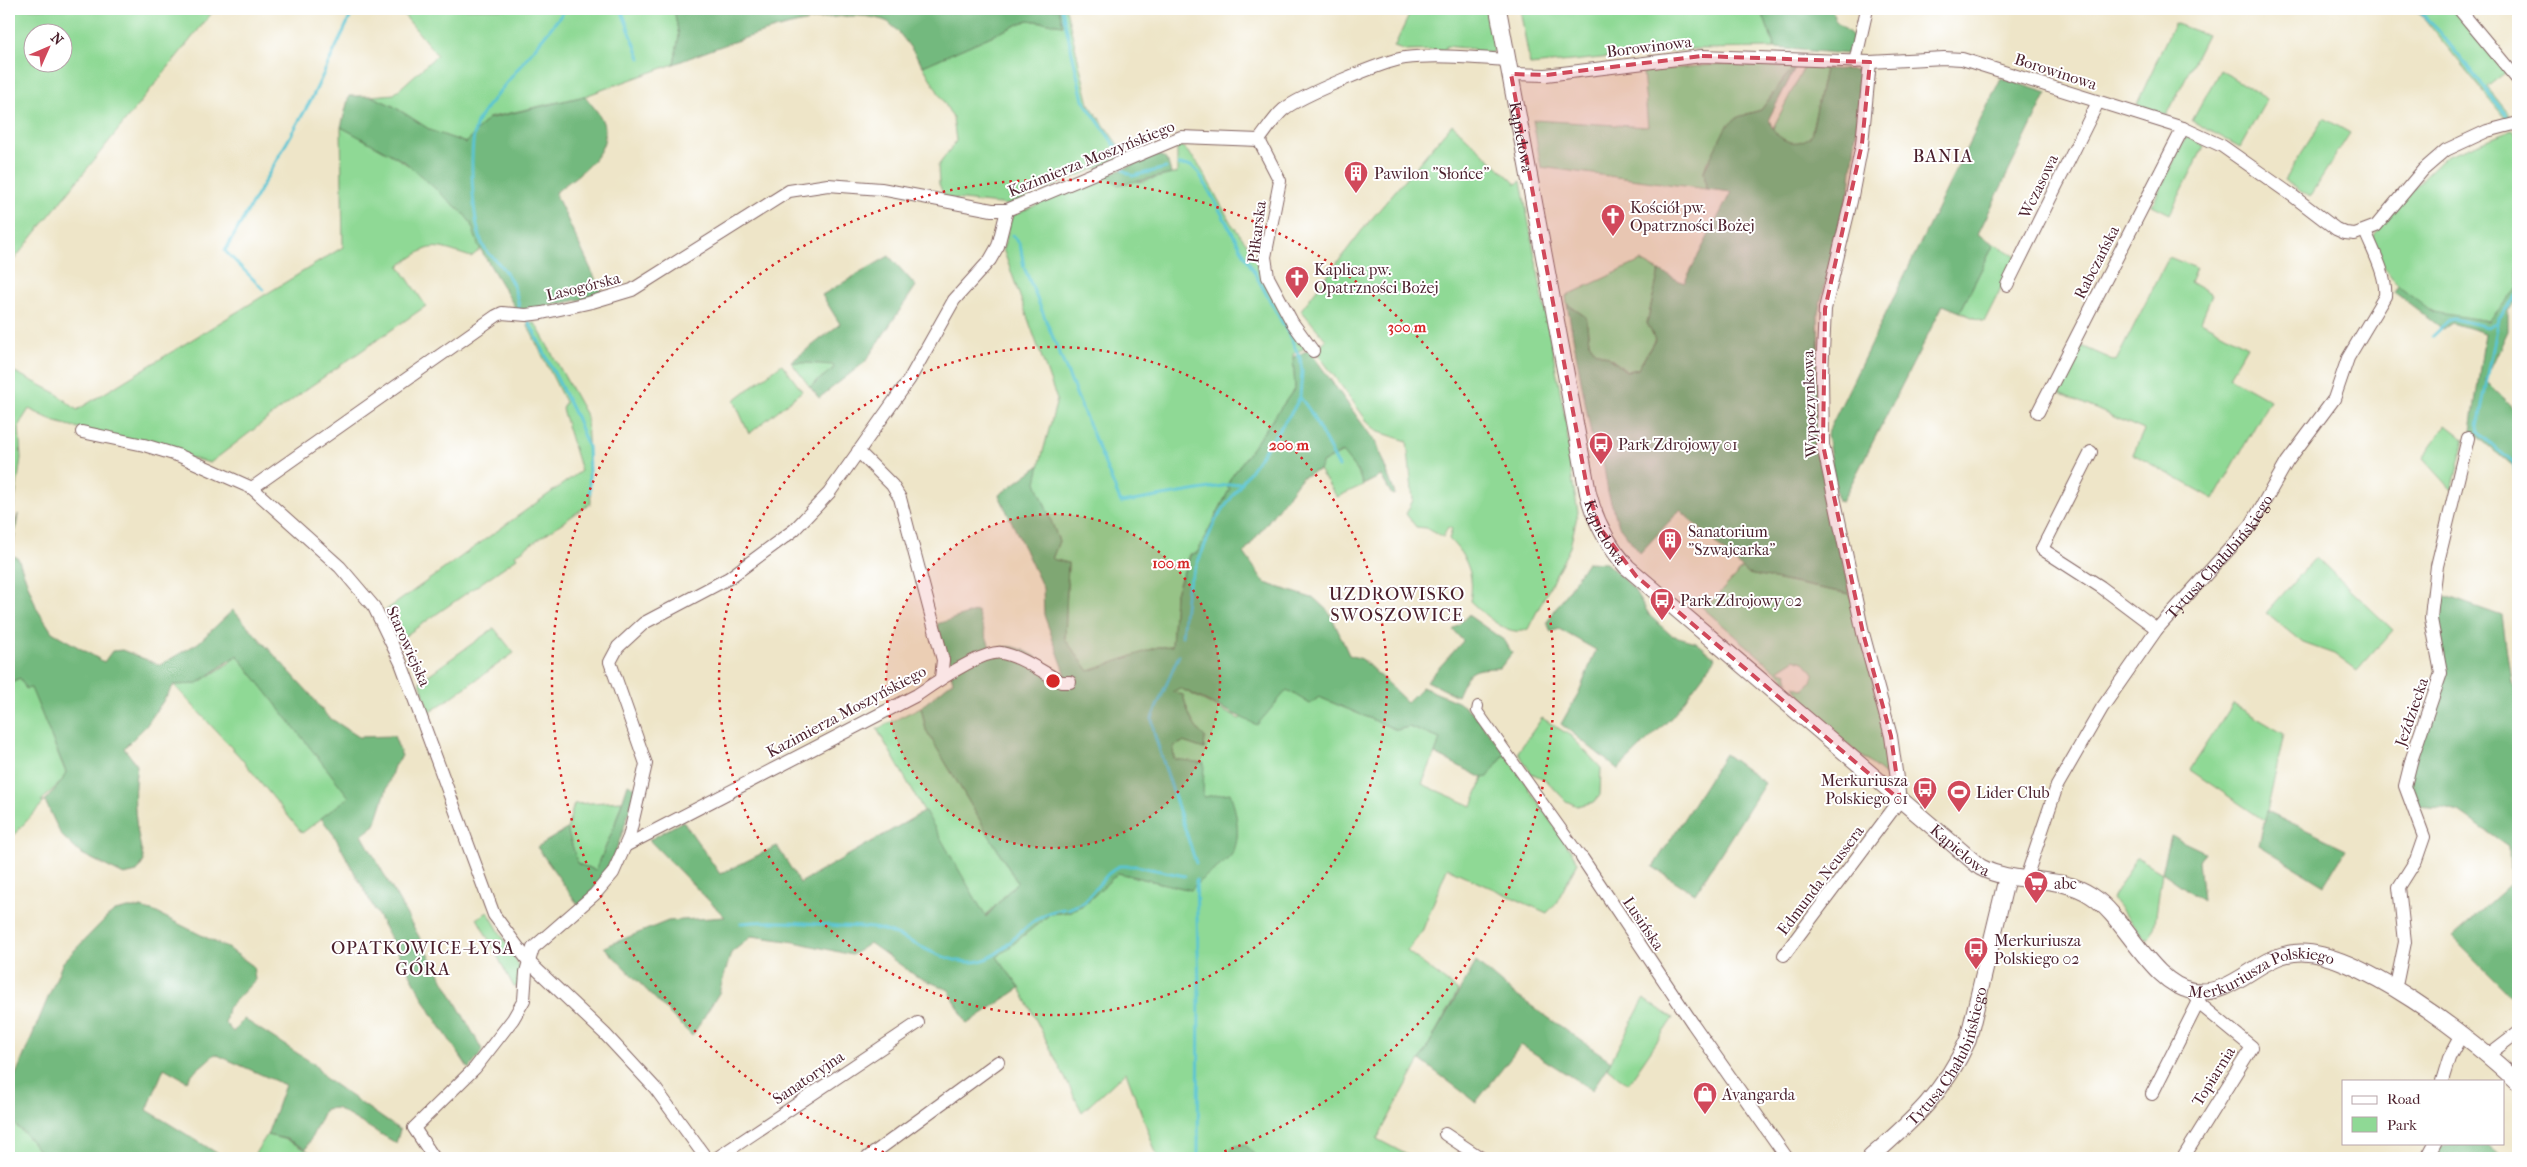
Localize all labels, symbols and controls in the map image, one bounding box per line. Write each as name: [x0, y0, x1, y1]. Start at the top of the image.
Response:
north arrow: [22, 22, 72, 72]
text: N: [47, 29, 67, 49]
street label: Borowinowa: [1605, 32, 1693, 61]
street label: Borowinowa: [2012, 49, 2100, 94]
street label: Kąpielowa: [1505, 100, 1537, 174]
street label: Kazimierza Moszyńskiego: [1005, 116, 1177, 201]
district label: BANIA: [1913, 146, 1973, 167]
street label: Wczasowa: [2014, 150, 2062, 222]
building icon: Pawilon "Słońce": [1343, 160, 1369, 194]
place label: Pawilon "Słońce": [1374, 164, 1489, 183]
place label: Kościół pw. Opatrzności Bożej: [1630, 198, 1755, 235]
street label: Piłkarska: [1243, 199, 1270, 264]
church icon: Kościół pw. Opatrzności Bożej: [1600, 203, 1626, 237]
street label: Rabczańska: [2070, 222, 2123, 302]
place label: Kaplica pw. Opatrzności Bożej: [1314, 260, 1439, 297]
church icon: Kaplica pw. Opatrzności Bożej: [1284, 265, 1310, 299]
street label: Lasogórska: [544, 268, 623, 305]
text: 300 m: [1388, 318, 1427, 336]
street label: Wypoczynkowa: [1798, 349, 1821, 459]
bus stop icon: Park Zdrojowy 01: [1588, 431, 1614, 465]
place label: Park Zdrojowy 01: [1618, 435, 1738, 454]
text: 200 m: [1269, 436, 1309, 454]
street label: Tytusa Chałubińskiego: [2162, 491, 2276, 623]
street label: Kąpielowa: [1580, 497, 1630, 569]
place label: Sanatorium "Szwajcarka": [1688, 522, 1776, 559]
building icon: Sanatorium "Szwajcarka": [1657, 527, 1683, 561]
text: 100 m: [1152, 554, 1190, 572]
district label: UZDROWISKO SWOSZOWICE: [1329, 584, 1465, 626]
bus stop icon: Park Zdrojowy 02: [1649, 587, 1675, 621]
place label: Park Zdrojowy 02: [1680, 591, 1802, 610]
street label: Starowiejska: [382, 603, 435, 690]
street label: Kazimierza Moszyńskiego: [763, 661, 929, 762]
centre of rings: [1044, 672, 1062, 690]
street label: Jeździecka: [2390, 675, 2432, 751]
place label: Merkuriusza Polskiego 01: [1821, 771, 1909, 808]
bus stop icon: Merkuriusza Polskiego 01: [1912, 776, 1938, 810]
sports icon: Lider Club: [1946, 779, 1972, 813]
place label: Lider Club: [1976, 783, 2050, 802]
street label: Kąpielowa: [1926, 820, 1993, 881]
street label: Edmunda Neussera: [1773, 821, 1868, 939]
supermarket icon: abc: [2023, 870, 2049, 904]
place label: abc: [2054, 874, 2077, 893]
street label: Lusińska: [1619, 893, 1669, 954]
place label: Merkuriusza Polskiego 02: [1994, 931, 2082, 968]
bus stop icon: Merkuriusza Polskiego 02: [1963, 936, 1989, 970]
district label: OPATKOWICE-ŁYSA GÓRA: [331, 938, 515, 980]
street label: Merkuriusza Polskiego: [2187, 943, 2337, 1002]
street label: Tytusa Chałubińskiego: [1903, 985, 1990, 1130]
street label: Topiarnia: [2188, 1043, 2239, 1109]
street label: Sanatoryjna: [769, 1046, 848, 1108]
legend: [2342, 1080, 2504, 1144]
shop icon: Avangarda: [1692, 1081, 1718, 1115]
place label: Avangarda: [1721, 1085, 1796, 1104]
text: Road: [2387, 1090, 2421, 1108]
text: Park: [2387, 1116, 2417, 1134]

